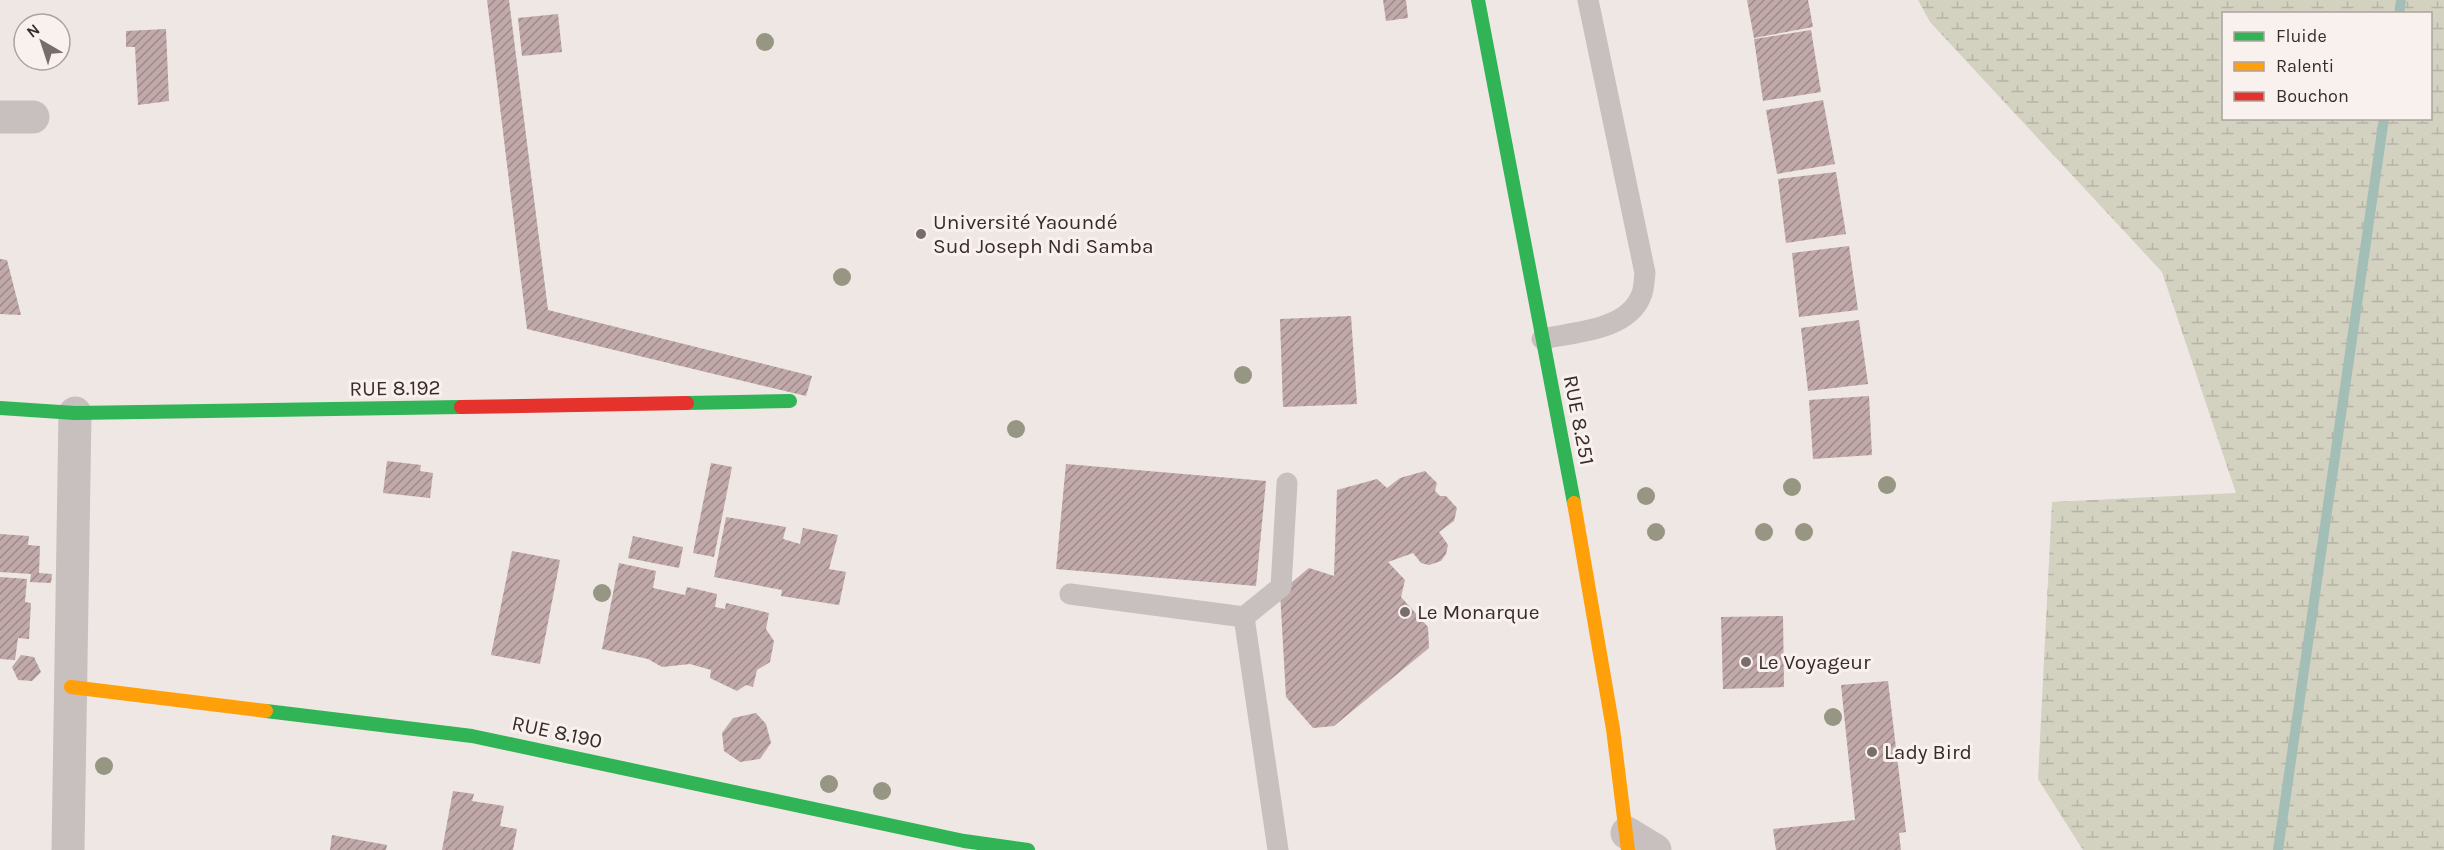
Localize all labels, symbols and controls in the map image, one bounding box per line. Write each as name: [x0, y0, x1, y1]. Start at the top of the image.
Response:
north arrow: [12, 12, 72, 72]
legend: [2222, 12, 2432, 120]
text: N: [22, 20, 43, 42]
text: Fluide: [2276, 25, 2327, 47]
text: Ralenti: [2276, 55, 2334, 77]
text: Bouchon: [2276, 85, 2349, 107]
place label: Université Yaoundé Sud Joseph Ndi Samba: [933, 210, 1154, 258]
marker: Université Yaoundé Sud Joseph Ndi Samba: [914, 227, 928, 241]
street label: RUE 8.251: [1559, 373, 1599, 467]
street label: RUE 8.192: [349, 375, 441, 401]
place label: Le Monarque: [1417, 600, 1539, 624]
marker: Le Monarque: [1398, 605, 1412, 619]
place label: Le Voyageur: [1758, 650, 1871, 674]
marker: Le Voyageur: [1739, 655, 1753, 669]
street label: RUE 8.190: [510, 711, 604, 753]
place label: Lady Bird: [1884, 740, 1972, 764]
marker: Lady Bird: [1865, 745, 1879, 759]

